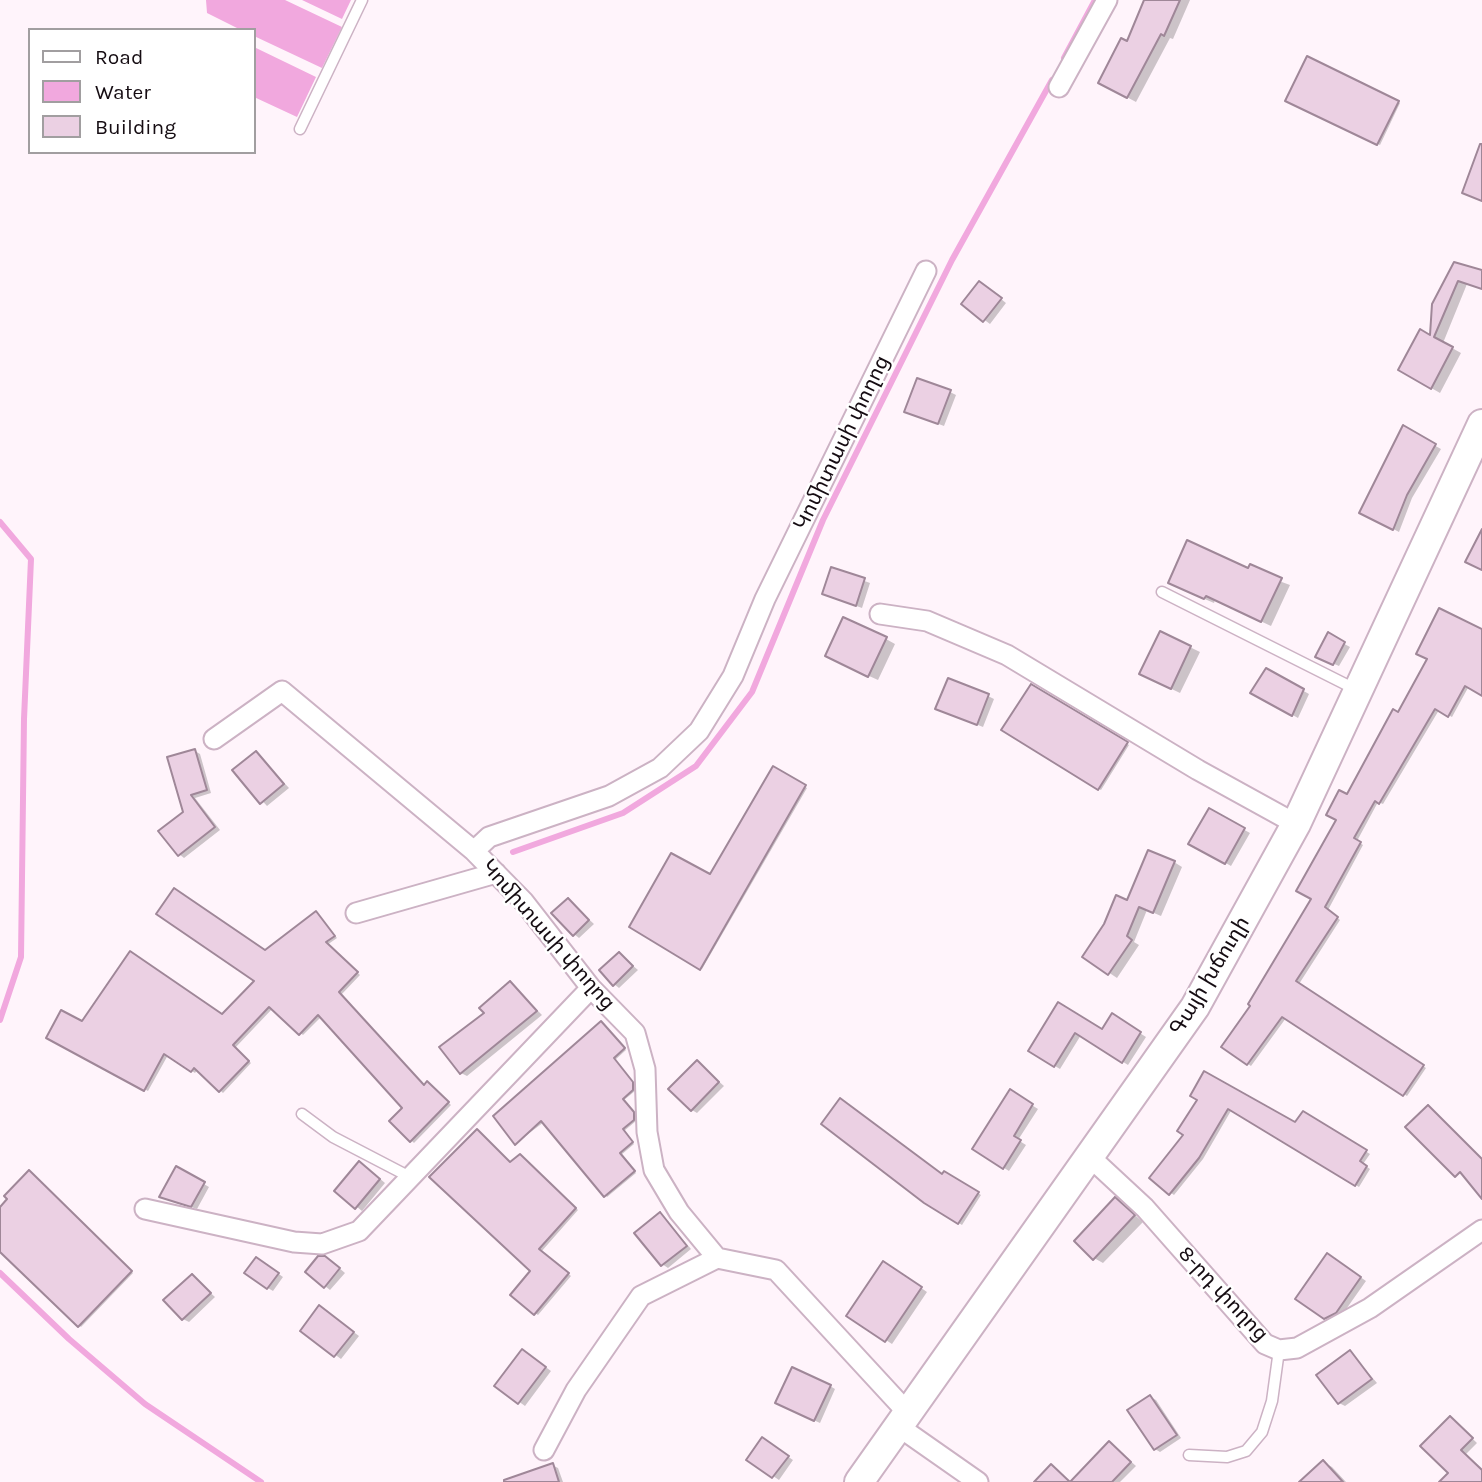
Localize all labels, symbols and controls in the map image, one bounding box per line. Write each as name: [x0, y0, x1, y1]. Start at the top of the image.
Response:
legend: [28, 28, 256, 154]
text: Road: [95, 45, 143, 69]
text: Water: [95, 80, 151, 104]
text: Building: [95, 115, 176, 139]
street label: Կոմիտասի փողոց: [789, 352, 895, 534]
street label: Կոմիտասի փողոց: [476, 855, 620, 1015]
street label: Գայի խճուղի: [1165, 912, 1255, 1040]
street label: 8-րդ փողոց: [1173, 1241, 1273, 1347]

